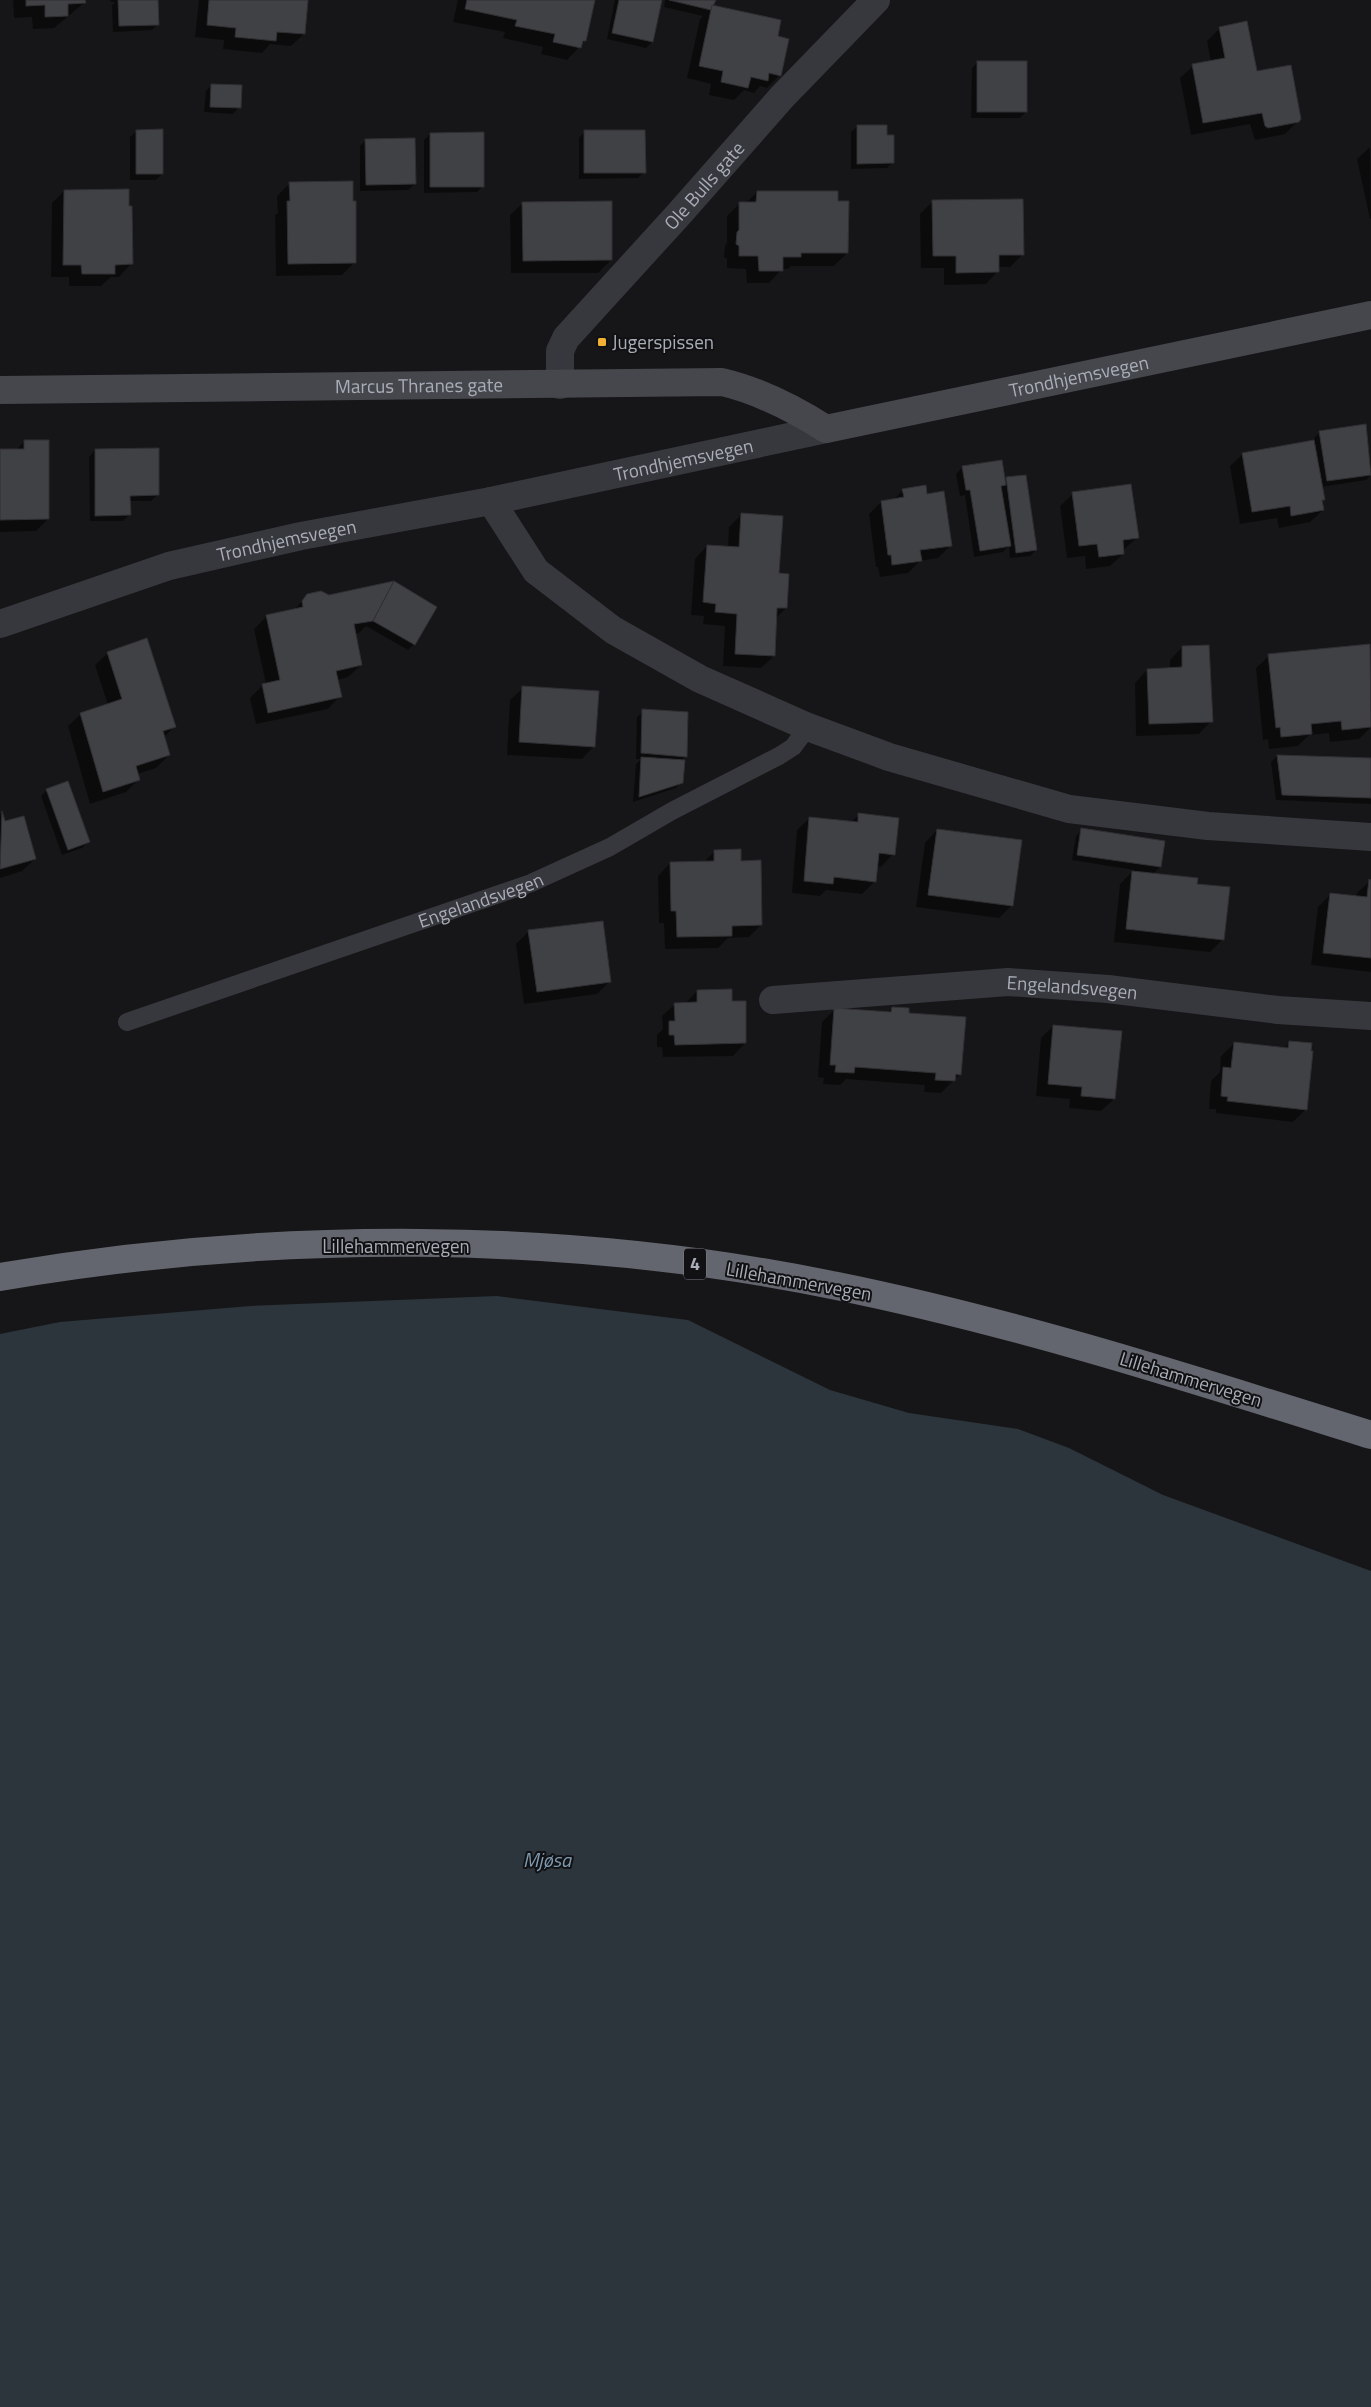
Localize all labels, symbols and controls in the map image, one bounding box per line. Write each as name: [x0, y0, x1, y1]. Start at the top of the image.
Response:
street label: Ole Bulls gate: [656, 134, 751, 236]
place label: Jugerspissen: [612, 327, 714, 356]
marker: Jugerspissen: [596, 336, 608, 348]
street label: Trondhjemsvegen: [1006, 347, 1151, 404]
street label: Marcus Thranes gate: [335, 369, 503, 400]
street label: Trondhjemsvegen: [611, 430, 756, 488]
street label: Trondhjemsvegen: [214, 511, 358, 569]
street label: Engelandsvegen: [414, 864, 548, 935]
street label: Engelandsvegen: [1006, 967, 1139, 1007]
street label: Lillehammervegen: [322, 1231, 470, 1260]
road number: 4: [684, 1248, 706, 1280]
street label: Lillehammervegen: [724, 1253, 874, 1308]
street label: Lillehammervegen: [1116, 1343, 1266, 1414]
water label: Mjøsa: [523, 1844, 572, 1875]

